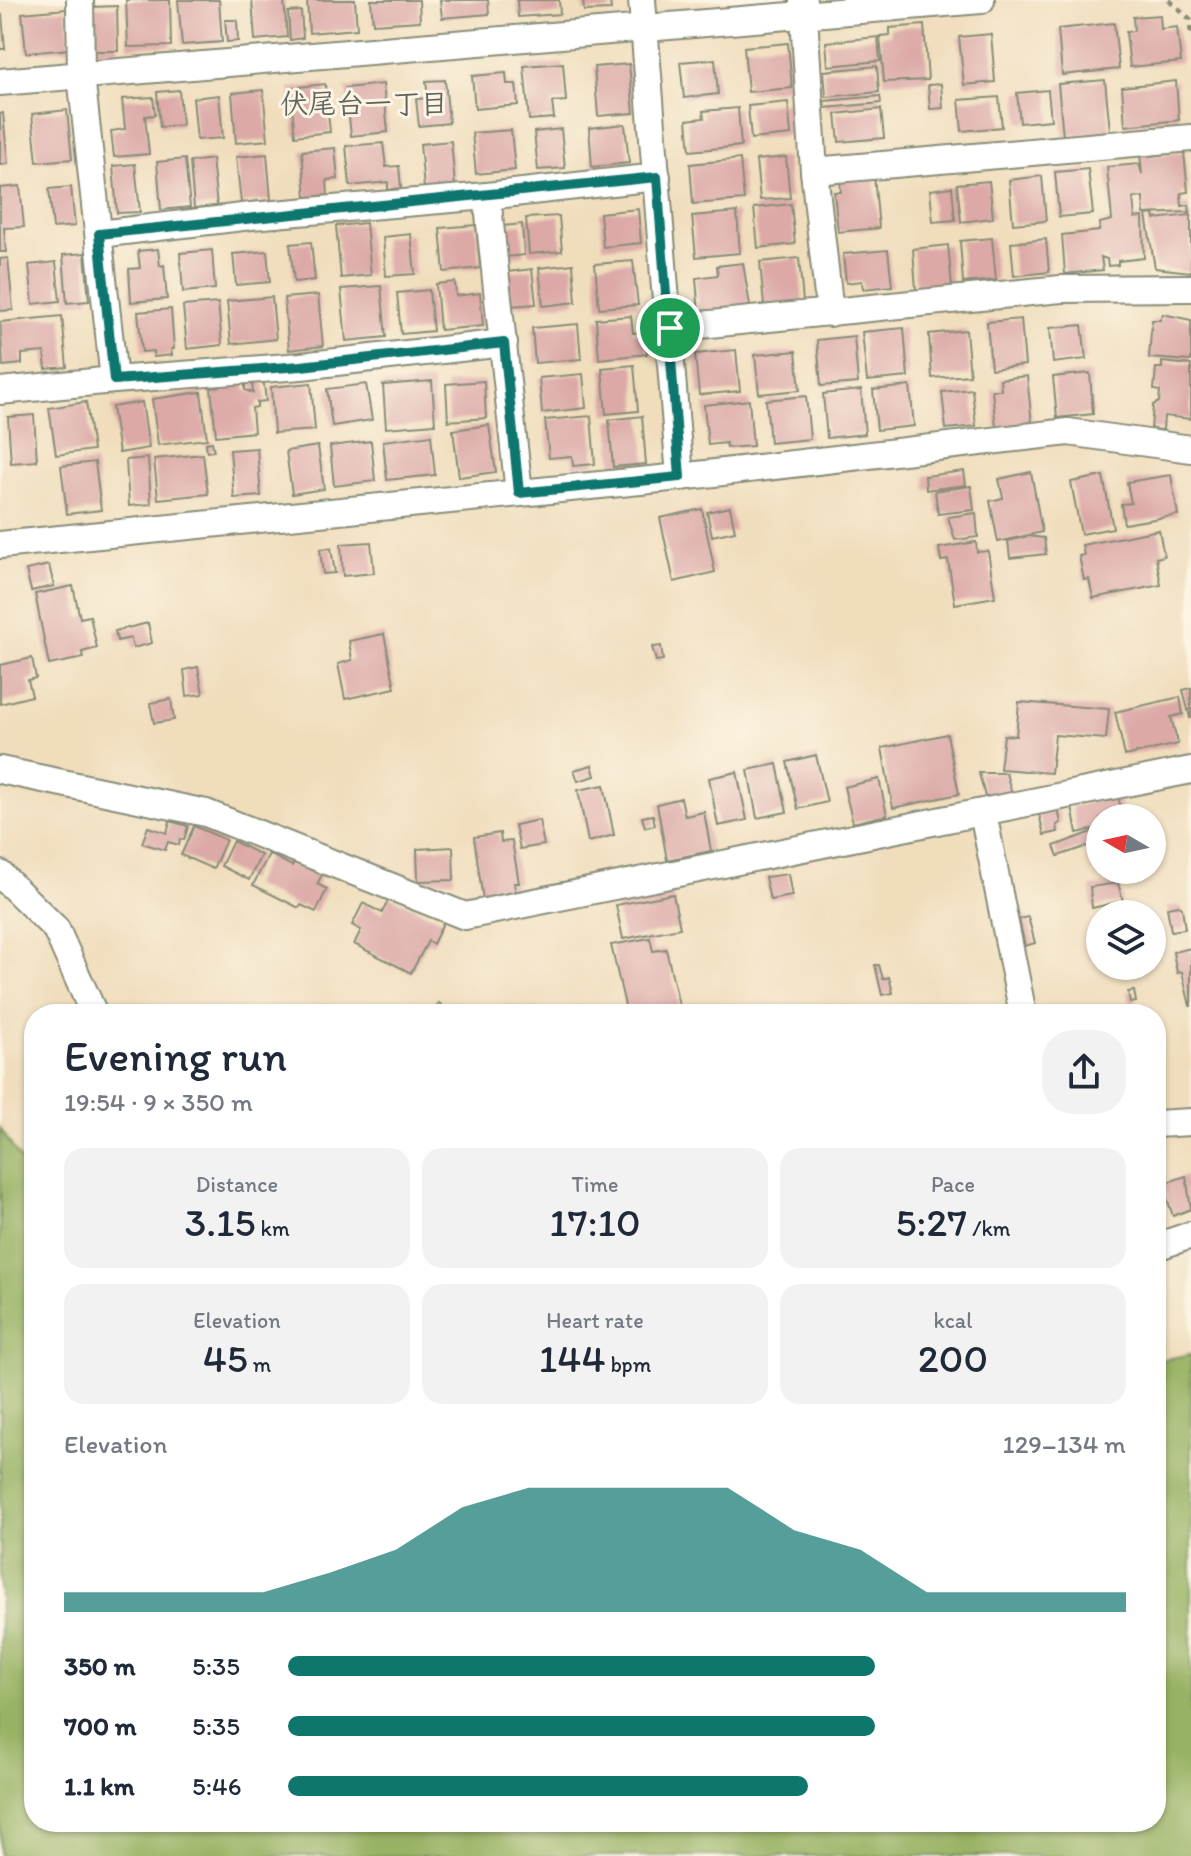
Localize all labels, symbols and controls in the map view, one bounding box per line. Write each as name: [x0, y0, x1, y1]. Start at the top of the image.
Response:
district label: 伏尾台一丁目: [280, 86, 448, 120]
pin: [636, 294, 704, 362]
icon: arrive: [648, 306, 692, 350]
north arrow: [1086, 804, 1166, 884]
map controls: [1086, 804, 1166, 980]
button: layers: [1086, 900, 1166, 980]
text: Evening run: [64, 1029, 287, 1082]
button: share: [1042, 1030, 1126, 1114]
text: 19:54 · 9 × 350 m: [64, 1086, 253, 1118]
text: Distance: [196, 1171, 278, 1198]
text: Time: [572, 1171, 618, 1198]
text: Pace: [931, 1171, 975, 1198]
text: 3.15: [184, 1198, 256, 1246]
text: 17:10: [549, 1198, 641, 1246]
text: 5:27: [896, 1198, 967, 1246]
text: km: [256, 1215, 290, 1242]
text: /km: [967, 1215, 1010, 1242]
text: Elevation: [193, 1307, 281, 1334]
text: Heart rate: [546, 1307, 644, 1334]
text: kcal: [933, 1307, 973, 1334]
text: 45: [203, 1334, 248, 1382]
text: 144: [539, 1334, 605, 1382]
text: 200: [918, 1334, 988, 1382]
text: m: [248, 1351, 271, 1378]
text: bpm: [605, 1351, 651, 1378]
text: Elevation: [64, 1428, 167, 1460]
text: 129–134 m: [1003, 1428, 1126, 1460]
text: 350 m: [64, 1650, 136, 1682]
text: 5:35: [192, 1650, 240, 1682]
text: 700 m: [64, 1710, 137, 1742]
text: 5:35: [192, 1710, 240, 1742]
text: 1.1 km: [64, 1770, 135, 1802]
text: 5:46: [192, 1770, 241, 1802]

